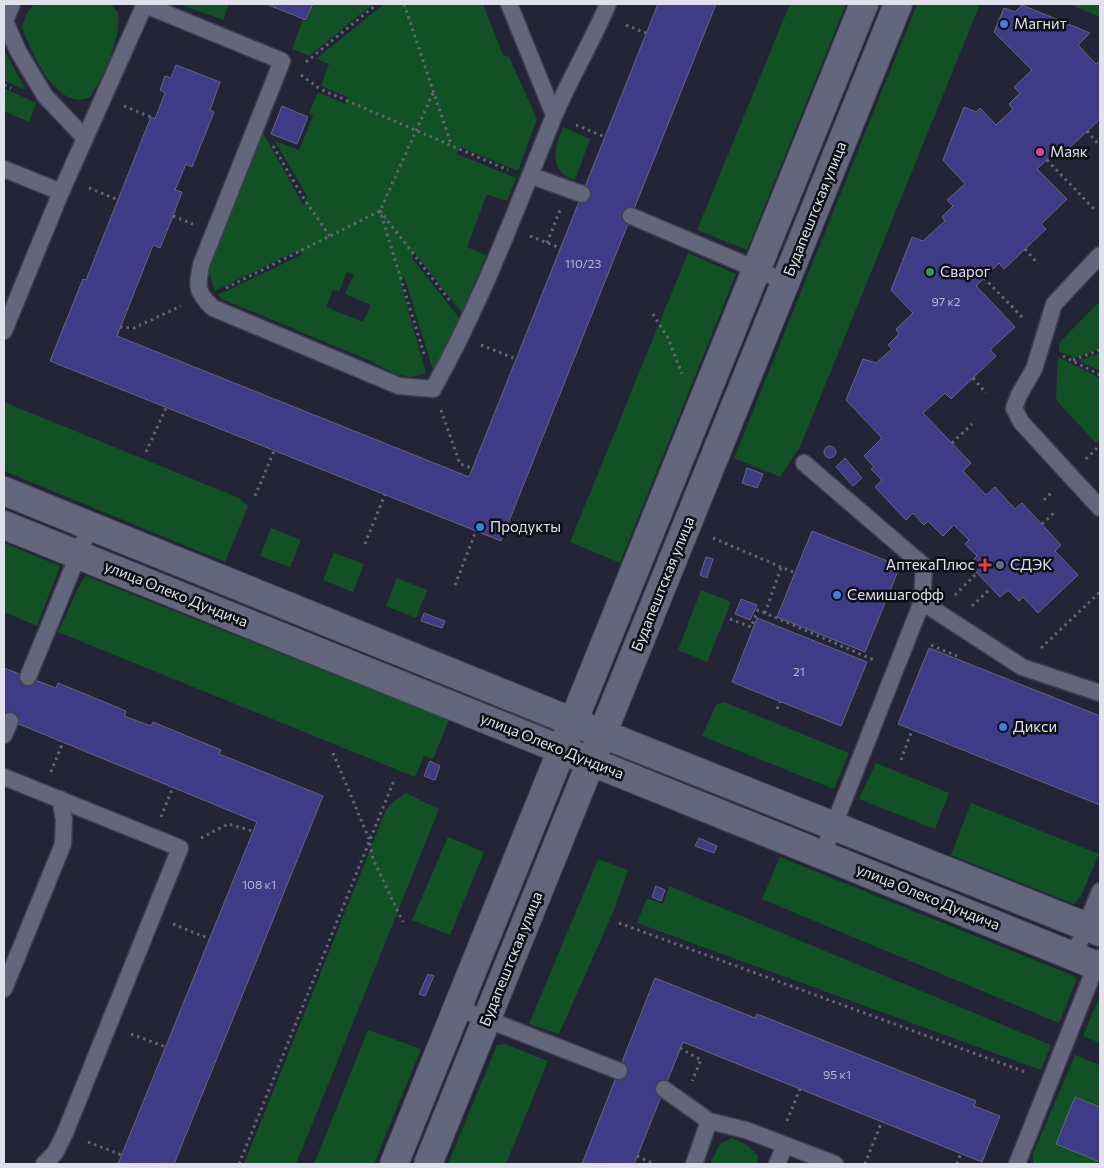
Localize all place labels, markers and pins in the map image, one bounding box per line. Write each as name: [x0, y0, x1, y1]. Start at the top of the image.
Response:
place label: Магнит: [1014, 14, 1067, 32]
marker: Магнит: [998, 18, 1010, 30]
place label: Маяк: [1050, 142, 1088, 160]
marker: Маяк: [1034, 146, 1046, 158]
place label: Сварог: [940, 262, 991, 280]
marker: Сварог: [924, 266, 936, 278]
place label: Продукты: [490, 517, 561, 535]
marker: Продукты: [474, 521, 486, 533]
place label: АптекаПлюс: [886, 555, 975, 573]
place label: СДЭК: [1010, 555, 1052, 573]
marker: АптекаПлюс: [979, 559, 991, 571]
marker: СДЭК: [994, 559, 1006, 571]
place label: Семишагофф: [847, 585, 944, 603]
marker: Семишагофф: [831, 589, 843, 601]
place label: Дикси: [1013, 717, 1057, 735]
marker: Дикси: [997, 721, 1009, 733]

